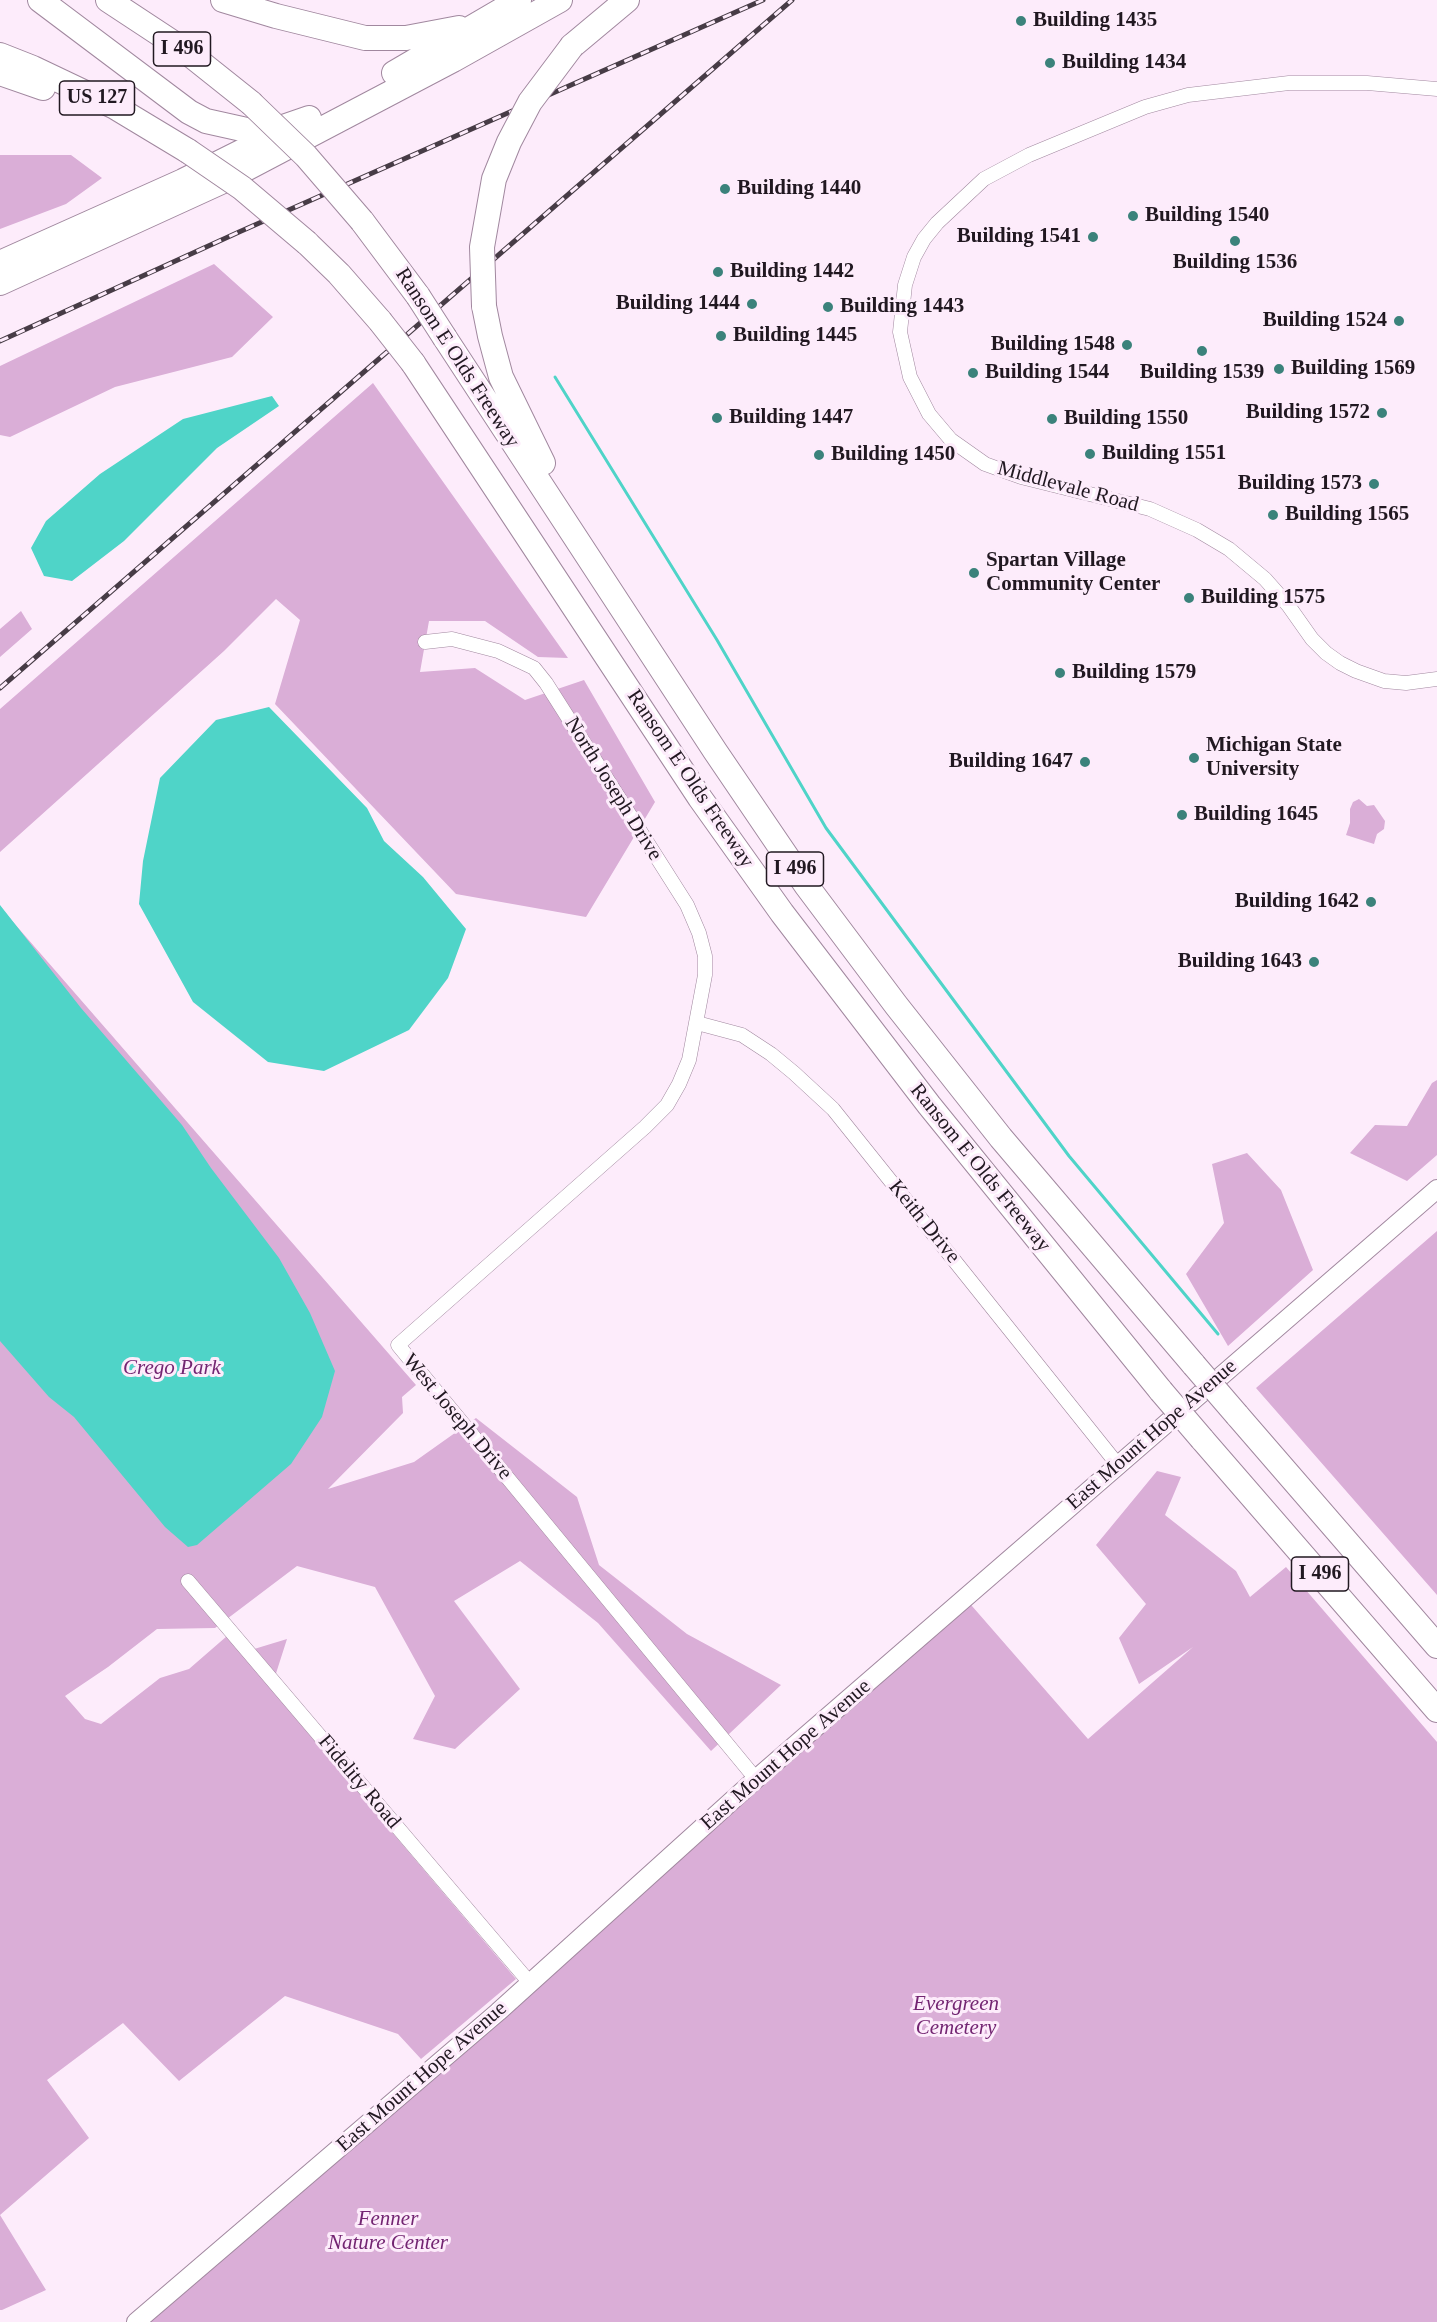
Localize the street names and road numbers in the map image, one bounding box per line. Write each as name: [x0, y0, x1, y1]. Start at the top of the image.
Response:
road number: I 496: [154, 32, 210, 66]
road number: US 127: [60, 81, 134, 115]
street label: Ransom E Olds Freeway: [389, 263, 525, 453]
street label: Middlevale Road: [995, 456, 1141, 518]
street label: Ransom E Olds Freeway: [621, 685, 759, 873]
street label: North Joseph Drive: [559, 713, 667, 865]
road number: I 496: [766, 852, 824, 886]
street label: Ransom E Olds Freeway: [904, 1079, 1056, 1257]
street label: Keith Drive: [883, 1175, 965, 1269]
street label: West Joseph Drive: [397, 1349, 517, 1485]
street label: East Mount Hope Avenue: [1062, 1354, 1242, 1516]
road number: I 496: [1292, 1557, 1348, 1591]
street label: East Mount Hope Avenue: [696, 1674, 876, 1836]
street label: Fidelity Road: [312, 1730, 406, 1834]
street label: East Mount Hope Avenue: [332, 1996, 512, 2158]

